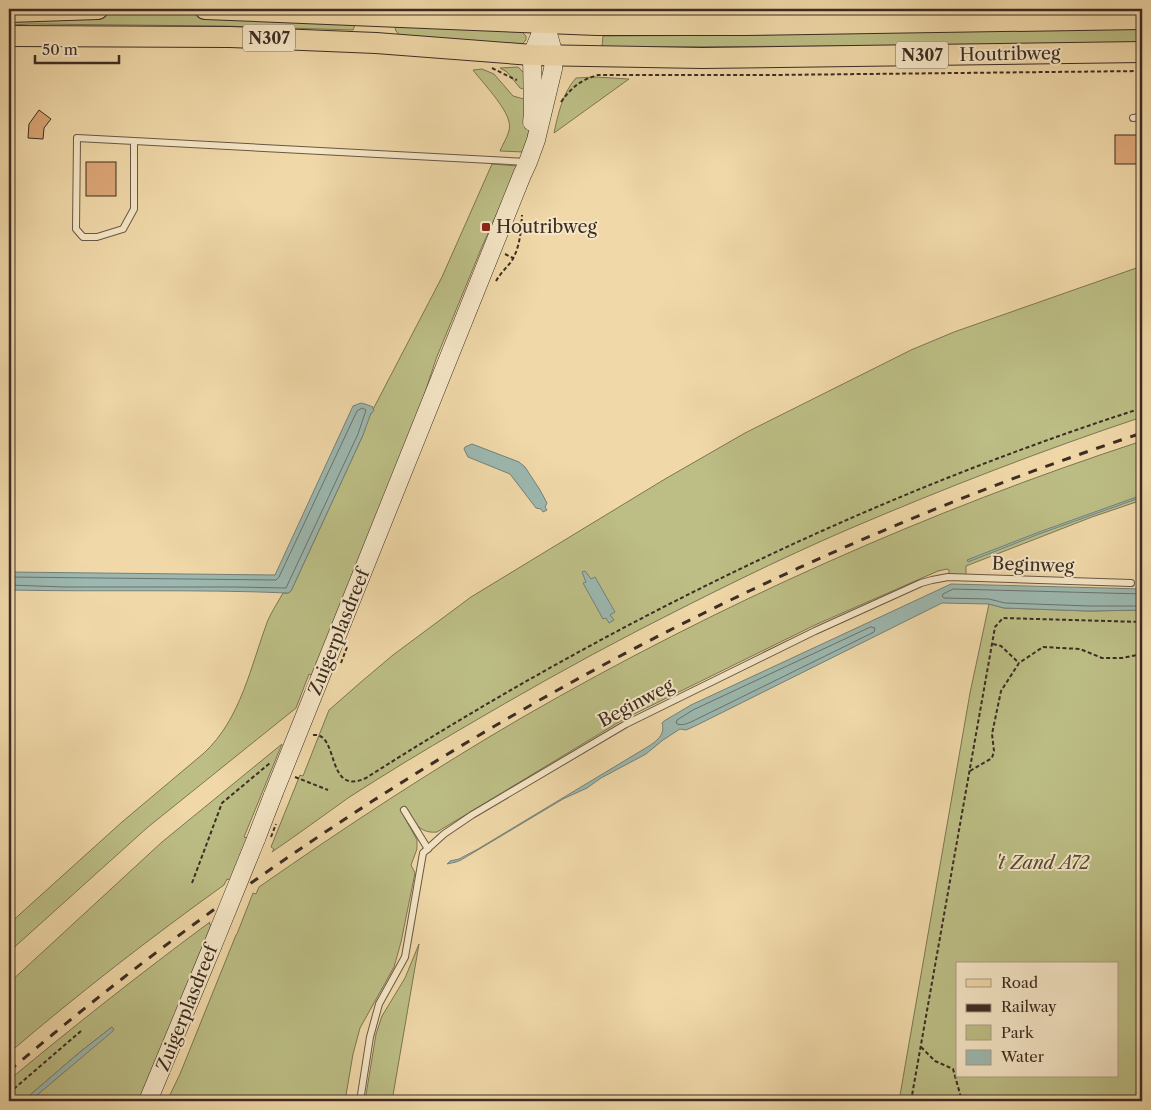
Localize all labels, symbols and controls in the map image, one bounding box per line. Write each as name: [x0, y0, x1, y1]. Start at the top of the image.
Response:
road number: N307: [243, 24, 295, 52]
scale bar: [35, 32, 119, 64]
text: 50 m: [42, 40, 78, 59]
road number: N307: [896, 42, 948, 68]
street label: Houtribweg: [959, 42, 1061, 66]
place label: Houtribweg: [496, 216, 597, 238]
marker: Houtribweg: [480, 221, 492, 233]
street label: Beginweg: [991, 553, 1075, 577]
street label: Zuigerplasdreef: [304, 563, 375, 698]
street label: Beginweg: [594, 674, 678, 732]
park label: 't Zand A72: [995, 852, 1090, 874]
street label: Zuigerplasdreef: [152, 939, 223, 1074]
legend: [956, 962, 1118, 1078]
text: Road: [1001, 973, 1038, 992]
text: Railway: [1001, 997, 1057, 1016]
text: Park: [1001, 1023, 1035, 1042]
text: Water: [1000, 1047, 1045, 1066]

